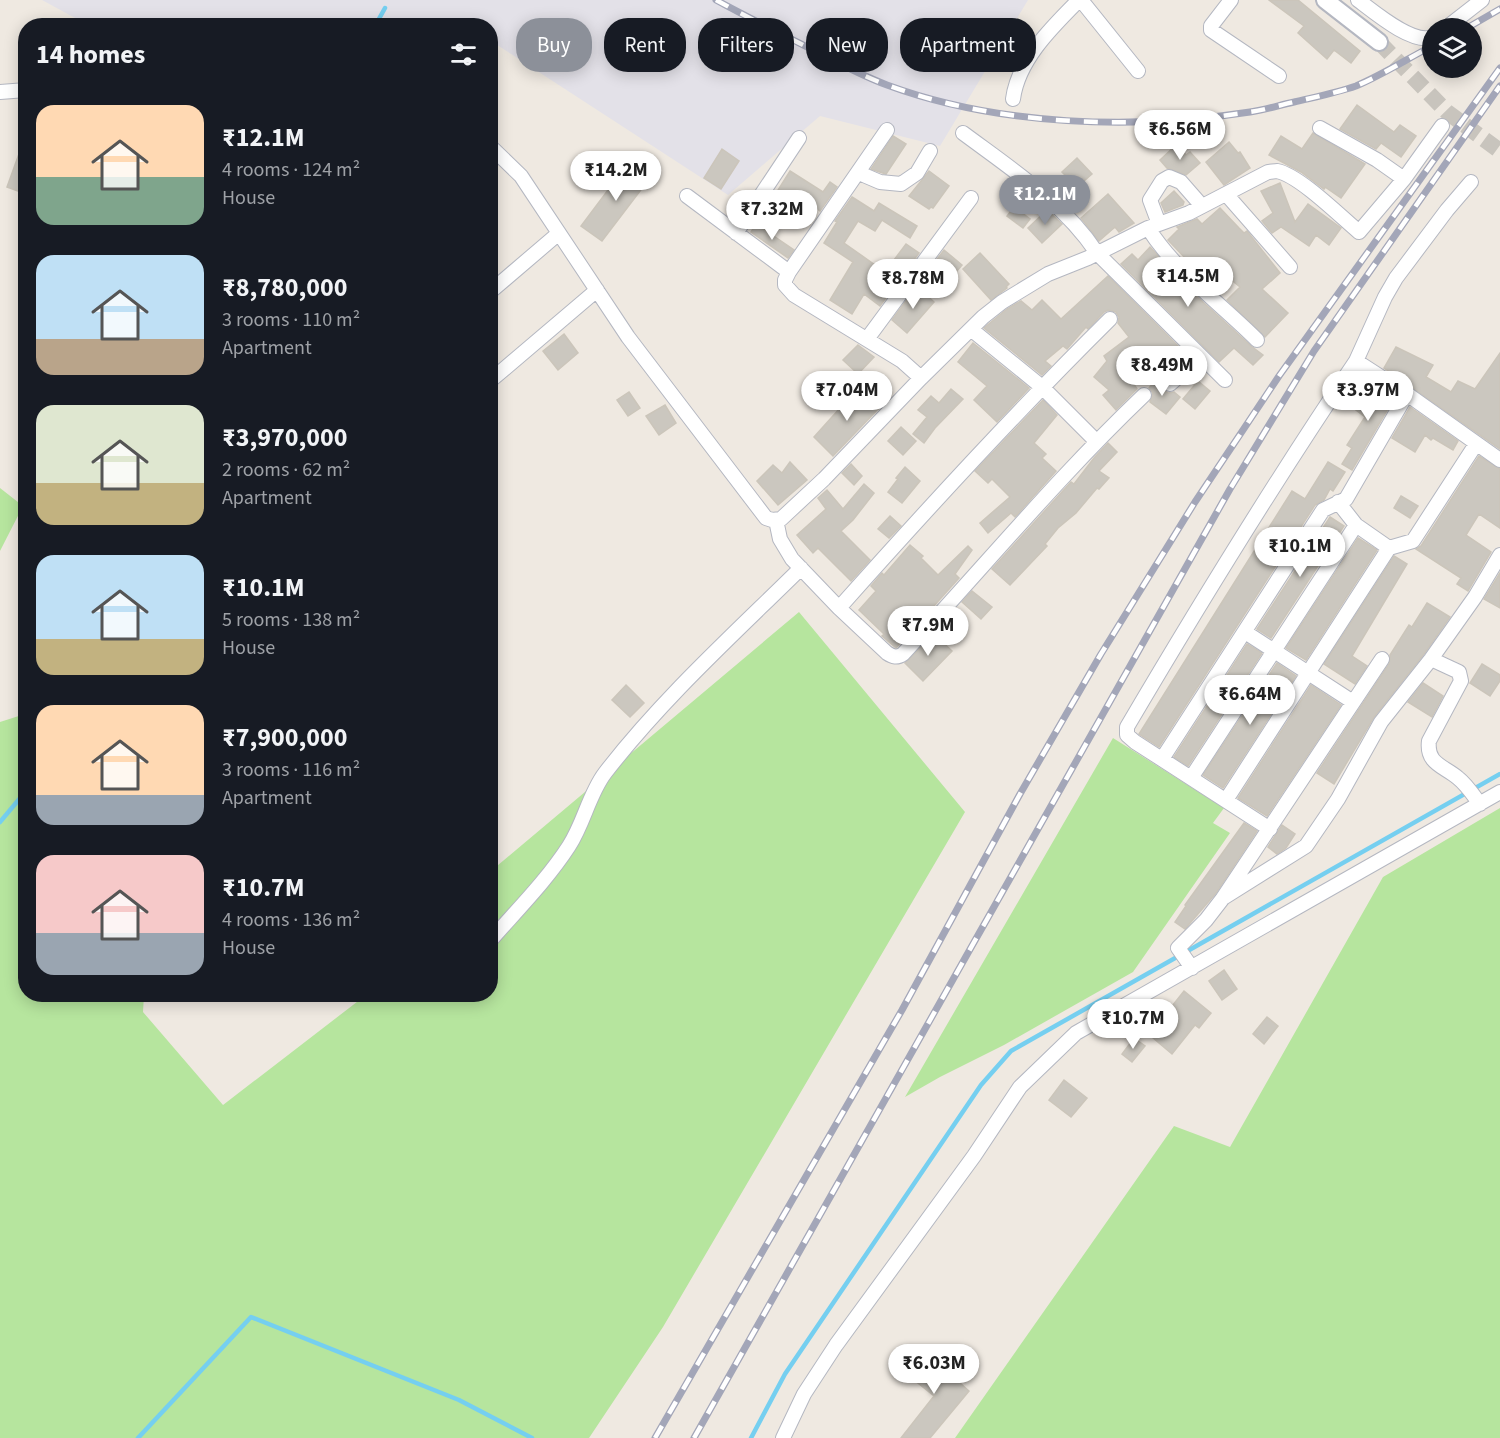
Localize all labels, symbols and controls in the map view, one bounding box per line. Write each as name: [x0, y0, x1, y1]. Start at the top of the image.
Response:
chip: Buy: [516, 18, 592, 72]
chip: Rent: [604, 18, 686, 72]
chip: Filters: [698, 18, 794, 72]
chip: New: [806, 18, 888, 72]
chip: Apartment: [900, 18, 1036, 72]
map controls: [1422, 18, 1482, 78]
button: layers: [1422, 18, 1482, 78]
text: 14 homes: [36, 36, 145, 73]
icon: filters: [447, 38, 480, 71]
pin: ₹6.56M: [1131, 110, 1229, 161]
text: ₹6.56M: [1148, 115, 1212, 143]
text: ₹12.1M: [222, 119, 305, 156]
icon: home: [84, 129, 156, 201]
pin: ₹14.2M: [567, 151, 665, 202]
text: 4 rooms · 124 m²: [222, 156, 360, 184]
text: ₹14.2M: [584, 156, 648, 184]
pin: ₹12.1M: [996, 175, 1094, 226]
text: ₹12.1M: [1013, 180, 1077, 208]
text: House: [222, 184, 275, 212]
pin: ₹7.32M: [723, 190, 821, 241]
text: ₹7.32M: [740, 195, 804, 223]
pin: ₹14.5M: [1139, 257, 1237, 308]
pin: ₹8.78M: [864, 259, 962, 310]
text: ₹14.5M: [1156, 262, 1220, 290]
text: ₹8.78M: [881, 264, 945, 292]
text: ₹8,780,000: [222, 269, 347, 306]
icon: home: [84, 279, 156, 351]
text: 3 rooms · 110 m²: [222, 306, 360, 334]
text: Apartment: [222, 334, 312, 362]
pin: ₹8.49M: [1113, 346, 1211, 397]
text: ₹8.49M: [1130, 351, 1194, 379]
pin: ₹7.04M: [798, 371, 896, 422]
pin: ₹3.97M: [1319, 371, 1417, 422]
text: ₹7.04M: [815, 376, 879, 404]
text: ₹3.97M: [1336, 376, 1400, 404]
text: ₹3,970,000: [222, 419, 347, 456]
icon: home: [84, 429, 156, 501]
text: 2 rooms · 62 m²: [222, 456, 350, 484]
text: Apartment: [222, 484, 312, 512]
pin: ₹10.1M: [1251, 527, 1349, 578]
text: ₹10.1M: [1268, 532, 1332, 560]
text: ₹10.1M: [222, 569, 305, 606]
icon: home: [84, 579, 156, 651]
text: 5 rooms · 138 m²: [222, 606, 360, 634]
pin: ₹7.9M: [886, 606, 970, 657]
text: ₹7.9M: [902, 611, 954, 639]
text: House: [222, 634, 275, 662]
pin: ₹6.64M: [1201, 675, 1299, 726]
text: ₹6.64M: [1218, 680, 1282, 708]
text: ₹7,900,000: [222, 719, 347, 756]
icon: home: [84, 729, 156, 801]
text: 3 rooms · 116 m²: [222, 756, 360, 784]
text: Apartment: [222, 784, 312, 812]
text: ₹10.7M: [222, 869, 305, 906]
icon: home: [84, 879, 156, 951]
text: 4 rooms · 136 m²: [222, 906, 360, 934]
text: House: [222, 934, 275, 962]
pin: ₹10.7M: [1084, 999, 1182, 1050]
text: ₹10.7M: [1101, 1004, 1165, 1032]
pin: ₹6.03M: [885, 1344, 983, 1395]
text: ₹6.03M: [902, 1349, 966, 1377]

